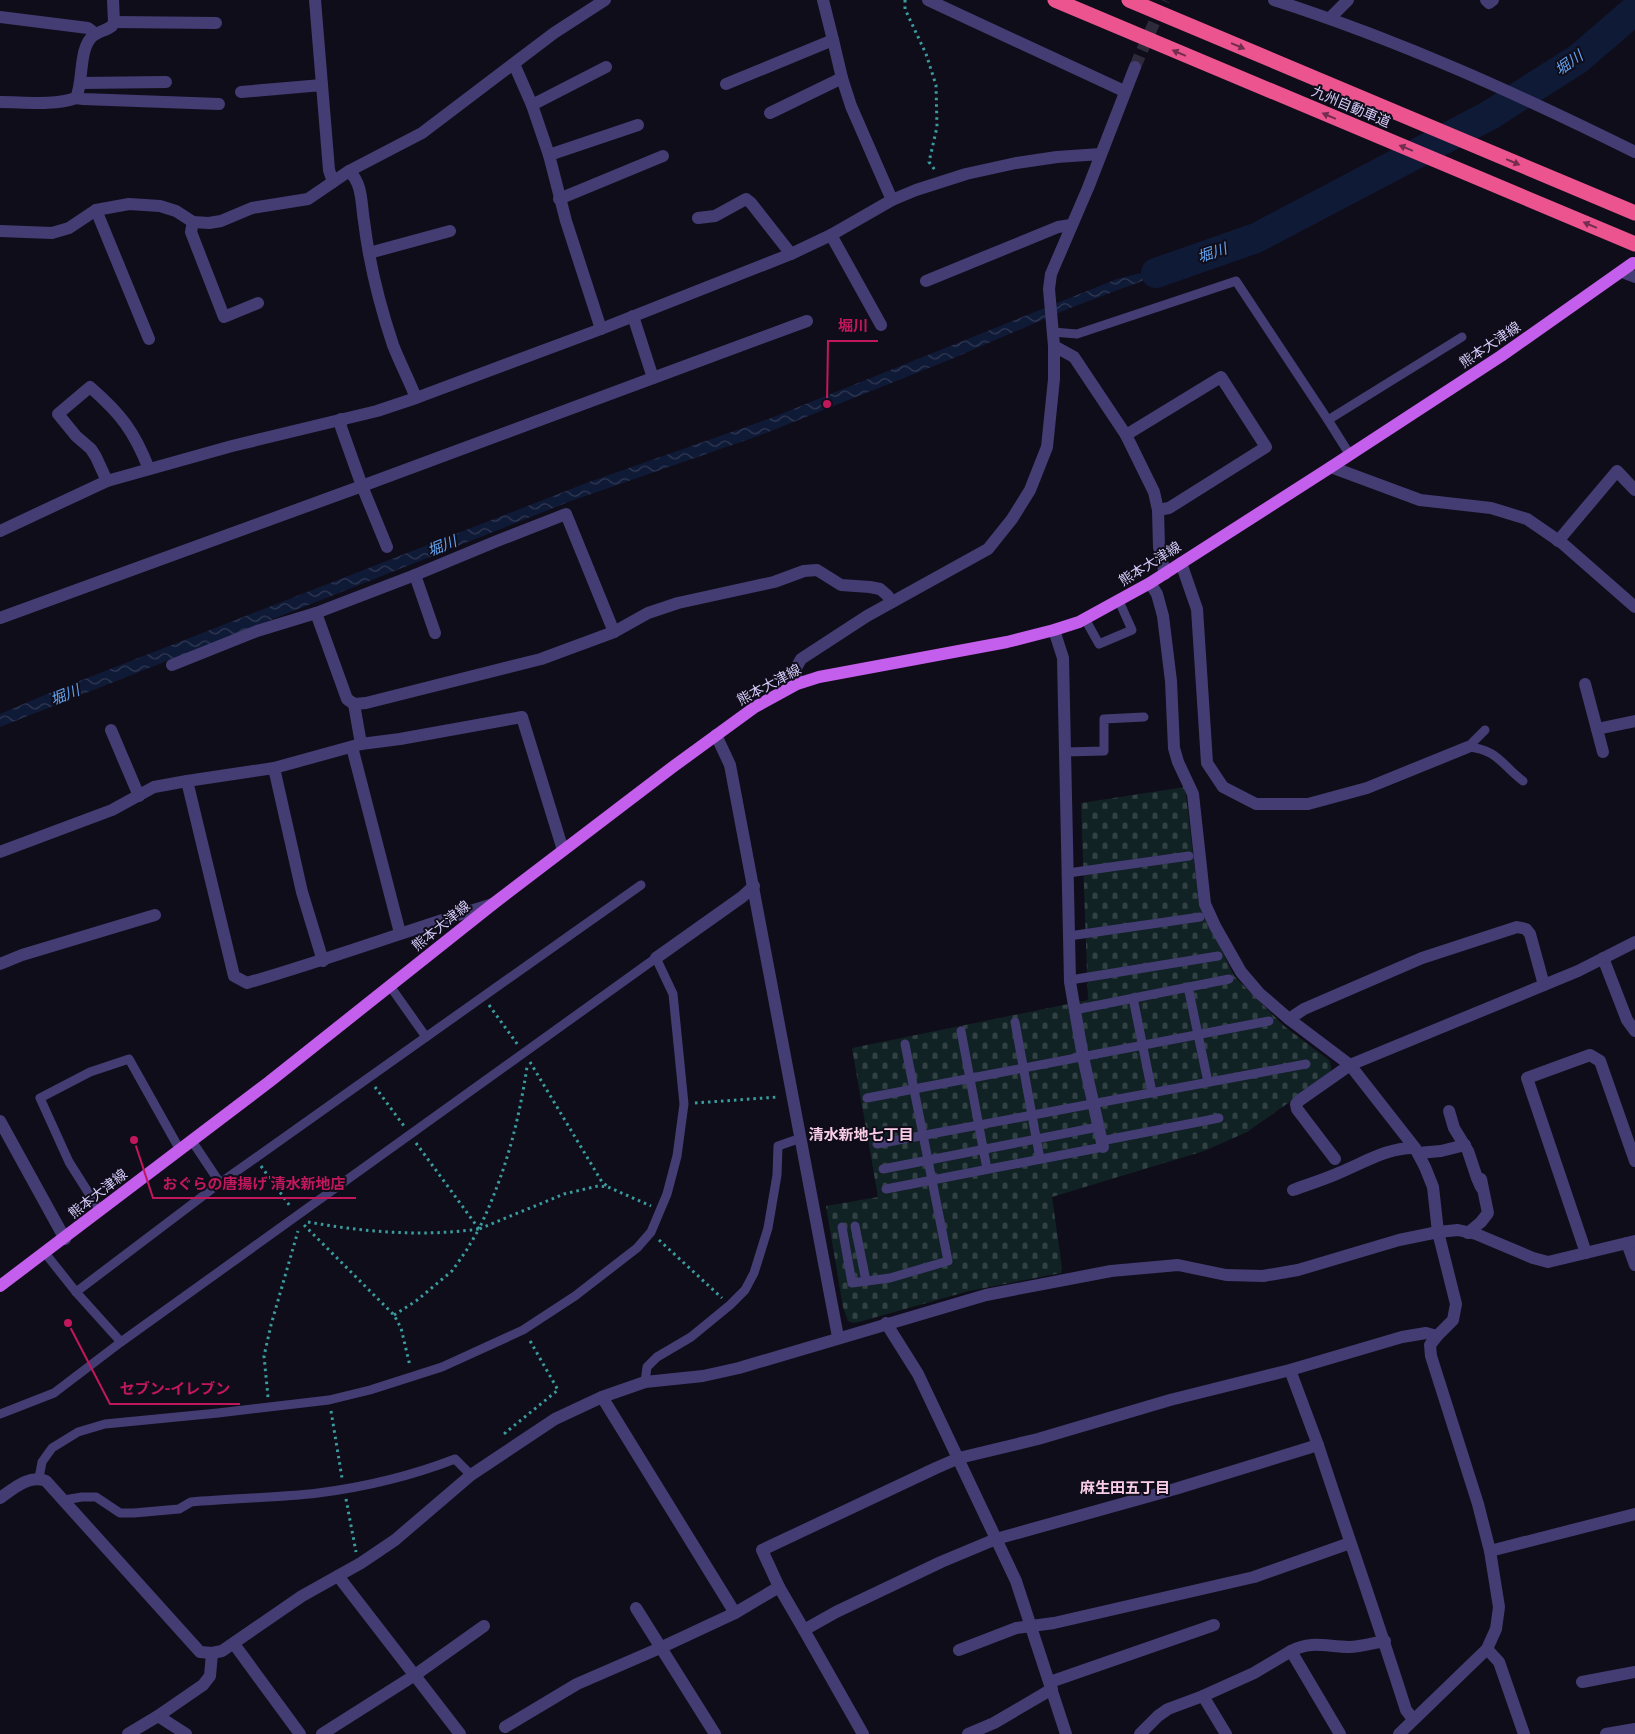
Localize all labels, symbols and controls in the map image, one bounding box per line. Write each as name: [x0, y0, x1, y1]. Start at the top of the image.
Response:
one-way arrow: [1231, 43, 1245, 51]
water label: 堀川: [1552, 46, 1588, 79]
one-way arrow: [1172, 49, 1187, 57]
street label: 九州自動車道: [1309, 83, 1393, 131]
one-way arrow: [1322, 112, 1337, 119]
one-way arrow: [1399, 143, 1413, 151]
one-way arrow: [1506, 159, 1520, 167]
one-way arrow: [1583, 220, 1597, 228]
water label: 堀川: [1195, 239, 1231, 266]
callout: 堀川: [828, 311, 878, 341]
text: 堀川: [838, 317, 868, 335]
street label: 熊本大津線: [1456, 318, 1524, 372]
water label: 堀川: [425, 531, 461, 560]
street label: 熊本大津線: [1116, 538, 1184, 590]
street label: 熊本大津線: [734, 661, 804, 709]
water label: 堀川: [48, 680, 84, 709]
street label: 熊本大津線: [408, 897, 474, 955]
district label: 清水新地七丁目: [808, 1126, 914, 1144]
street label: 熊本大津線: [65, 1166, 131, 1222]
callout: おぐらの唐揚げ 清水新地店: [153, 1168, 356, 1198]
text: おぐらの唐揚げ 清水新地店: [162, 1175, 346, 1193]
callout: セブン-イレブン: [110, 1374, 240, 1404]
text: セブン-イレブン: [120, 1380, 230, 1398]
district label: 麻生田五丁目: [1080, 1479, 1170, 1497]

